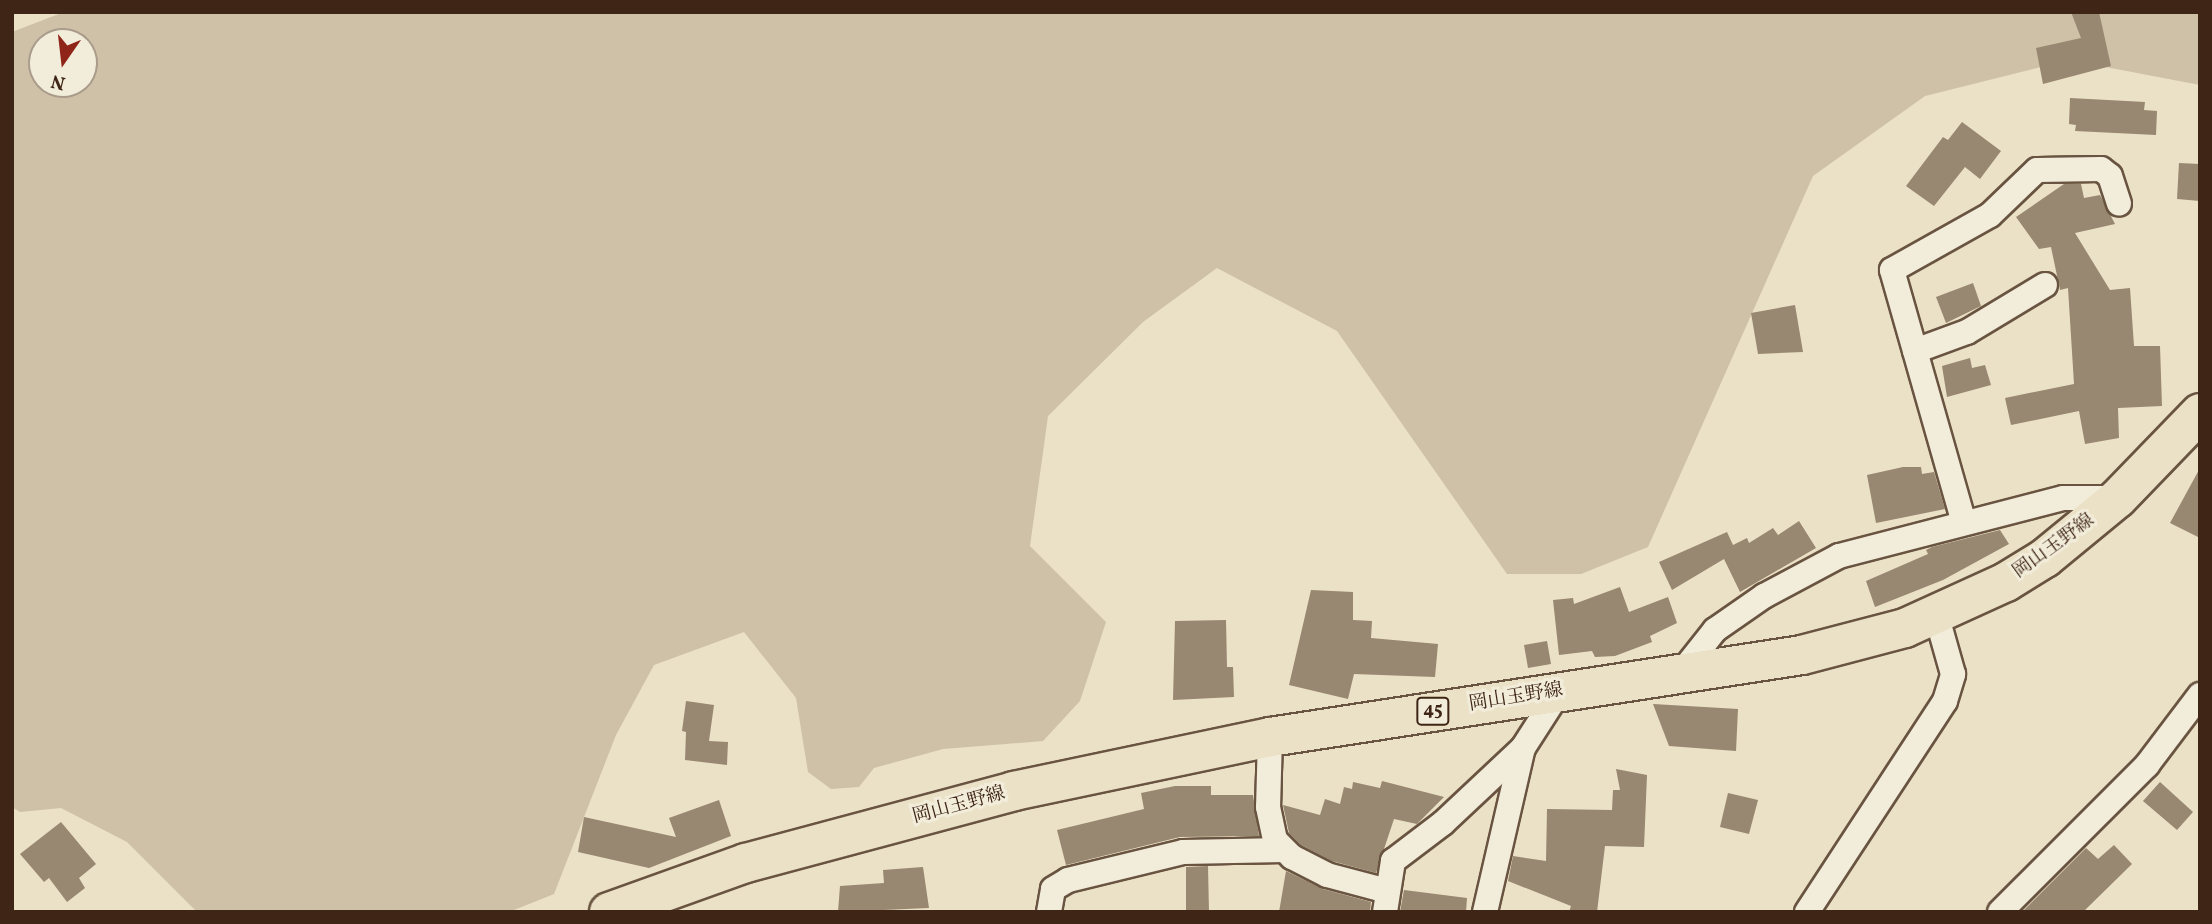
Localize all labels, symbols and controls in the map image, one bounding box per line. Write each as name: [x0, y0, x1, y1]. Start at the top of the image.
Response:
north arrow: [28, 28, 98, 98]
text: N: [49, 67, 68, 96]
street label: 岡山玉野線: [2009, 510, 2099, 584]
street label: 岡山玉野線: [1467, 679, 1565, 717]
road number: 45: [1416, 696, 1450, 726]
street label: 岡山玉野線: [910, 783, 1008, 829]

